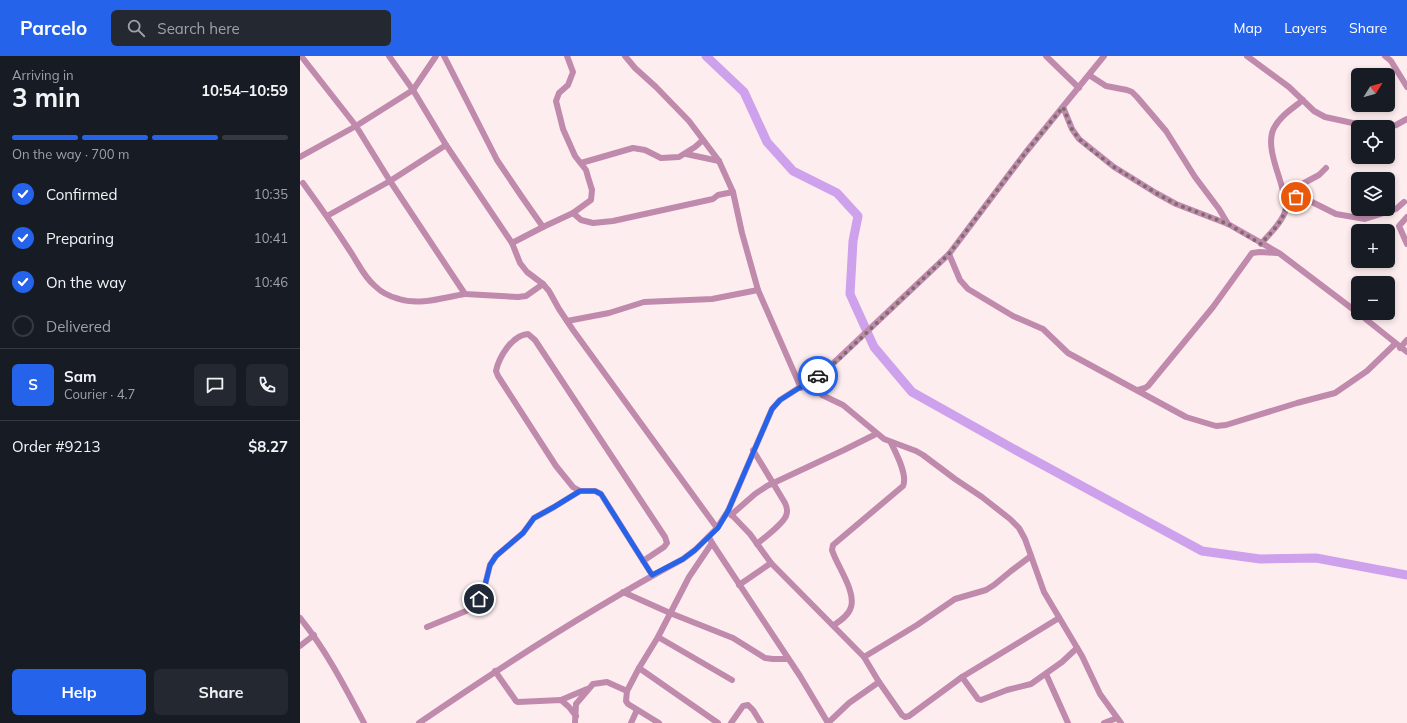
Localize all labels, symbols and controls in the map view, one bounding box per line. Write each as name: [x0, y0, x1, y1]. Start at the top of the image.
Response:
search box: [111, 10, 391, 46]
text: Parcelo: [20, 16, 87, 40]
icon: search: [125, 17, 147, 39]
text: Search here: [157, 19, 240, 38]
text: Map: [1233, 19, 1262, 37]
text: Layers: [1284, 19, 1327, 37]
text: Share: [1349, 19, 1387, 37]
text: Arriving in: [12, 67, 74, 83]
north arrow: [1351, 68, 1395, 112]
map controls: [1351, 68, 1395, 320]
text: 3 min: [12, 81, 81, 114]
text: 10:54–10:59: [201, 81, 288, 100]
button: locate: [1351, 120, 1395, 164]
text: On the way · 700 m: [12, 146, 129, 162]
button: layers: [1351, 172, 1395, 216]
pin: [1279, 180, 1313, 214]
icon: check: [12, 183, 34, 205]
text: Confirmed: [46, 185, 117, 204]
text: 10:35: [254, 186, 288, 202]
icon: bag: [1285, 186, 1307, 208]
button: +: [1351, 224, 1395, 268]
icon: check: [12, 227, 34, 249]
text: Preparing: [46, 229, 114, 248]
text: 10:41: [254, 230, 288, 246]
icon: check: [12, 271, 34, 293]
text: On the way: [46, 273, 126, 292]
text: 10:46: [254, 274, 288, 290]
button: −: [1351, 276, 1395, 320]
text: Delivered: [46, 317, 111, 336]
courier: [798, 356, 838, 396]
button: chat: [194, 364, 236, 406]
button: phone: [246, 364, 288, 406]
icon: car: [807, 365, 829, 387]
text: Sam: [64, 367, 96, 386]
text: S: [28, 375, 38, 394]
text: Courier · 4.7: [64, 386, 135, 402]
text: Order #9213: [12, 437, 100, 456]
text: $8.27: [248, 437, 288, 456]
pin: [462, 582, 496, 616]
icon: home: [468, 588, 490, 610]
button: Help: [12, 669, 146, 715]
button: Share: [154, 669, 288, 715]

